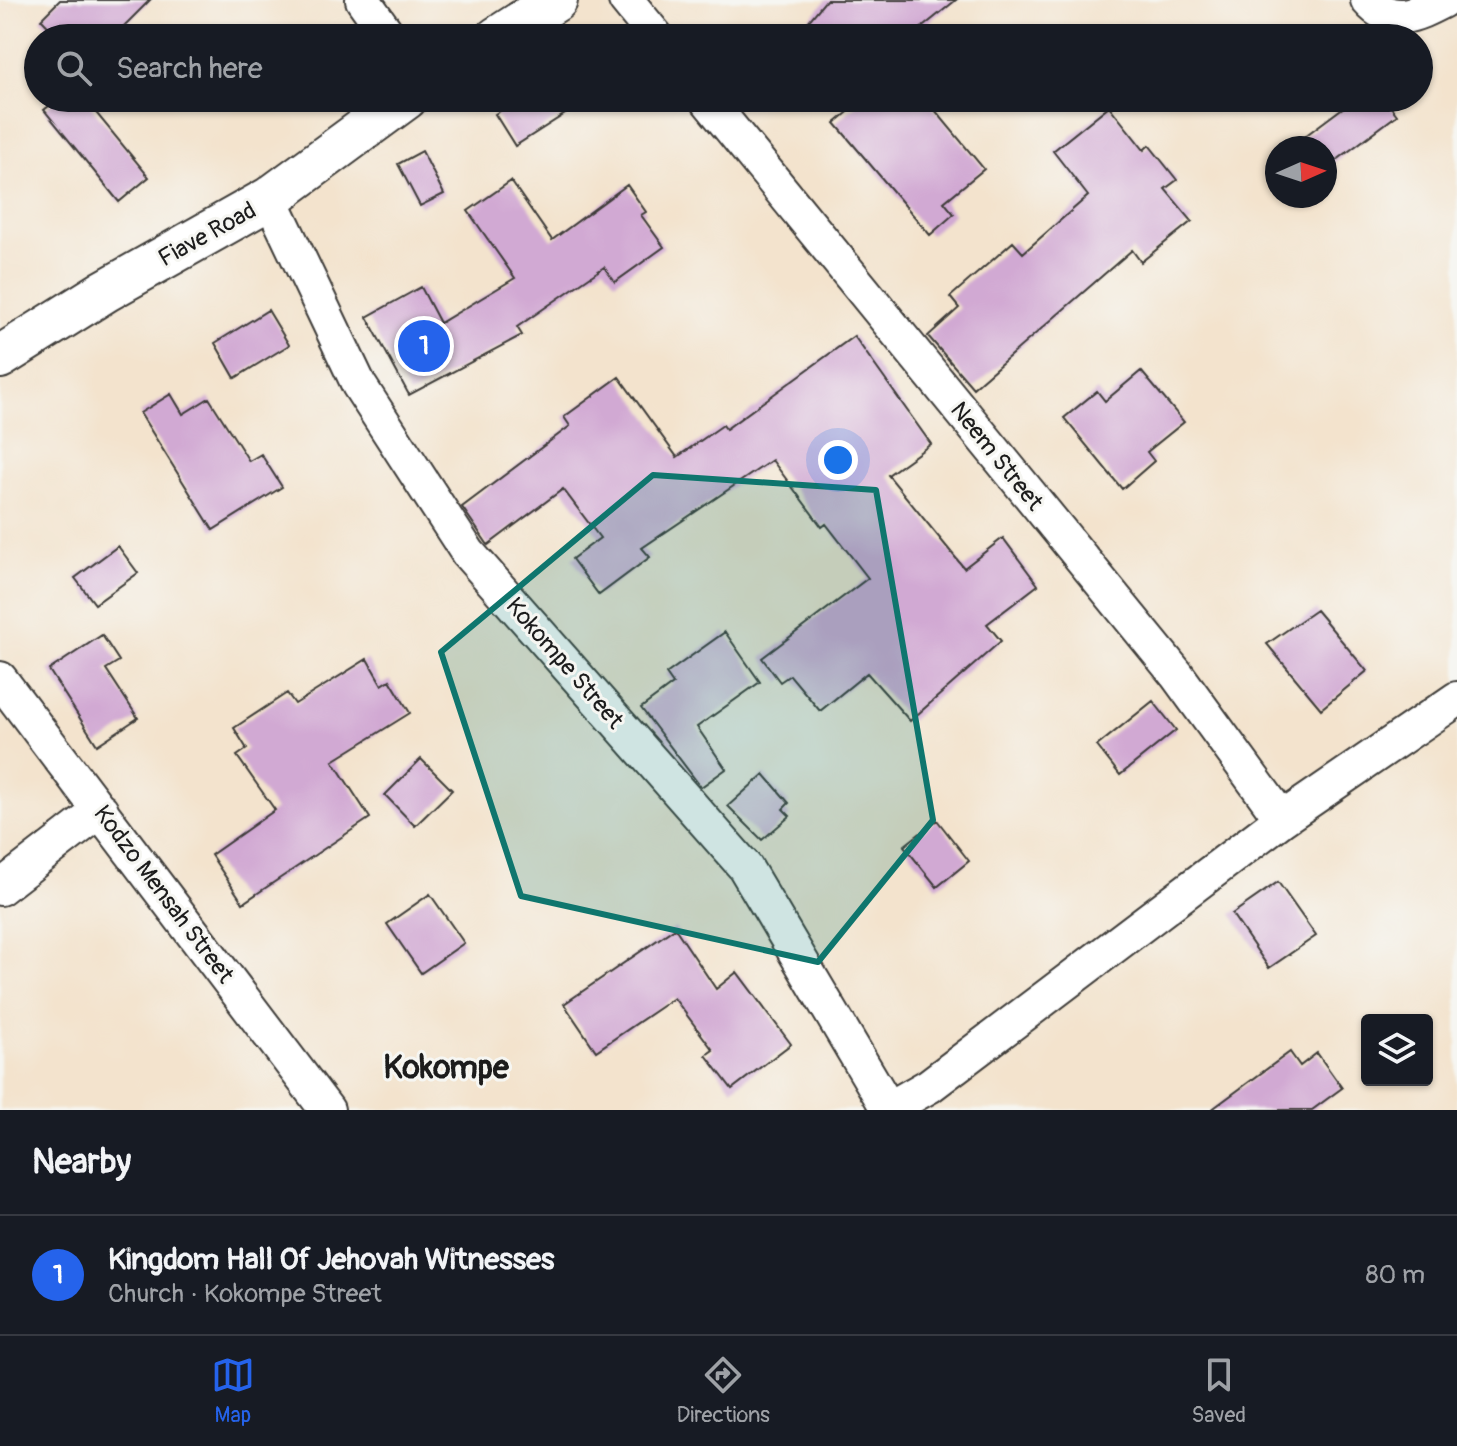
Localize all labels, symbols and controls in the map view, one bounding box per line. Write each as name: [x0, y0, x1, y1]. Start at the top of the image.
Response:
search box: [24, 24, 1433, 112]
icon: search: [52, 46, 96, 90]
text: Search here: [116, 50, 263, 87]
north arrow: [1265, 136, 1337, 208]
street label: Fiave Road: [153, 196, 261, 273]
pin: 1: [398, 316, 450, 376]
street label: Neem Street: [944, 396, 1049, 517]
your location: [818, 440, 858, 480]
street label: Kokompe Street: [500, 592, 630, 735]
street label: Kodzo Mensah Street: [87, 800, 240, 989]
map controls: [1361, 1014, 1433, 1086]
button: layers: [1361, 1014, 1433, 1086]
district label: Kokompe: [383, 1048, 510, 1088]
text: Nearby: [32, 1141, 131, 1184]
text: Kingdom Hall Of Jehovah Witnesses: [108, 1241, 554, 1278]
text: 1: [53, 1259, 63, 1291]
text: 80 m: [1365, 1259, 1425, 1291]
text: Church · Kokompe Street: [108, 1278, 382, 1310]
tab: Map: [211, 1353, 255, 1429]
tab: Directions: [677, 1353, 770, 1429]
tab: Saved: [1192, 1353, 1246, 1429]

